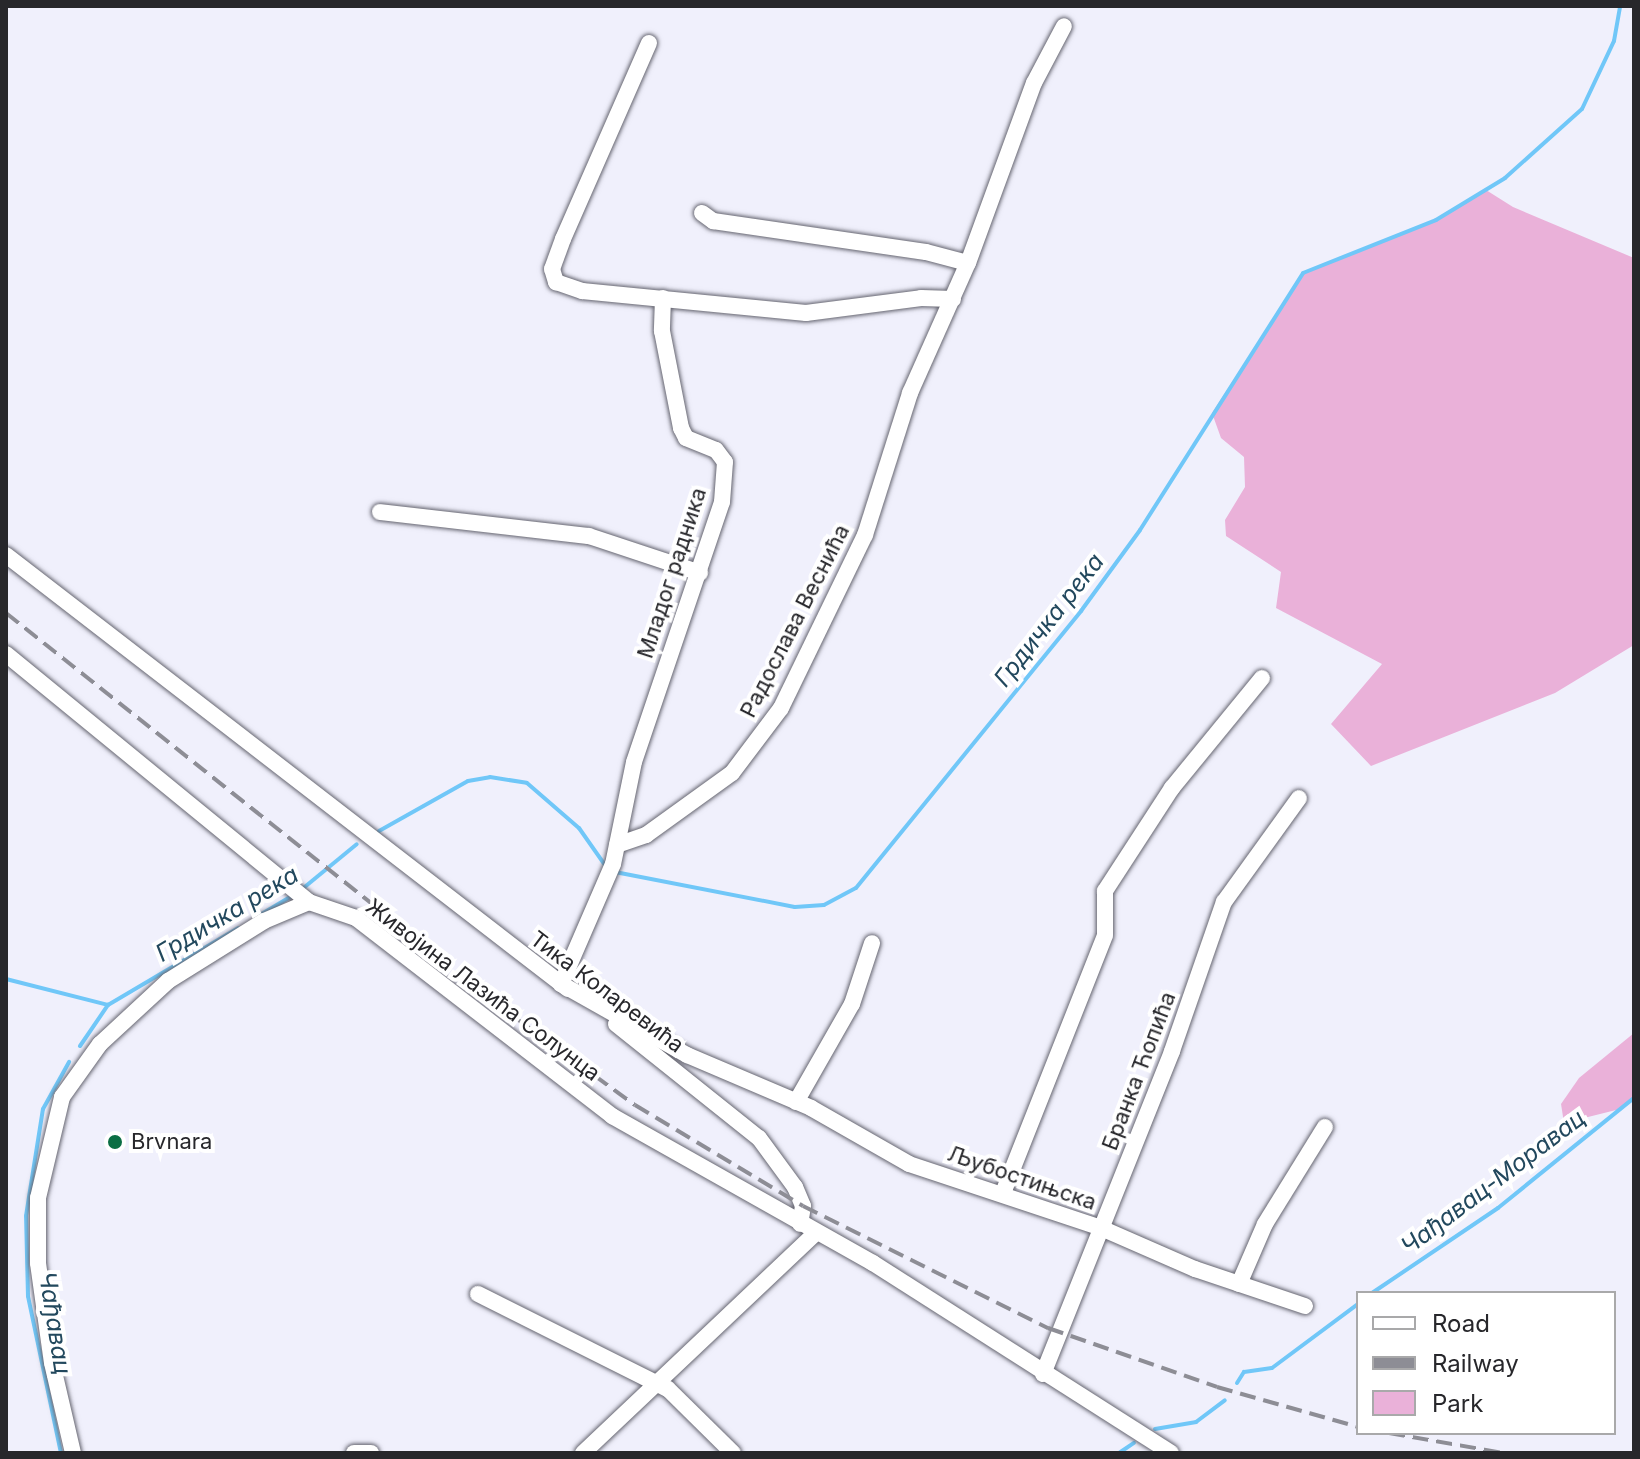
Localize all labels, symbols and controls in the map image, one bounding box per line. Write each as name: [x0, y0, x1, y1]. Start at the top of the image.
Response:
street label: Младог радника: [632, 484, 712, 662]
street label: Радослава Веснића: [735, 520, 855, 722]
water label: Грдичка река: [988, 548, 1110, 692]
water label: Грдичка река: [150, 860, 304, 968]
street label: Живојина Лазића Солунца: [361, 893, 605, 1087]
street label: Тика Коларевића: [525, 926, 689, 1058]
street label: Бранка Ћопића: [1097, 988, 1181, 1154]
water label: Чађавац-Моравац: [1395, 1104, 1591, 1260]
place label: Brvnara: [131, 1129, 212, 1155]
marker: Brvnara: [106, 1133, 124, 1151]
street label: Љубостињска: [944, 1140, 1100, 1216]
water label: Чађавац: [33, 1270, 77, 1376]
legend: [1356, 1291, 1616, 1435]
text: Road: [1432, 1309, 1490, 1338]
text: Railway: [1432, 1349, 1519, 1378]
text: Park: [1432, 1389, 1483, 1418]

